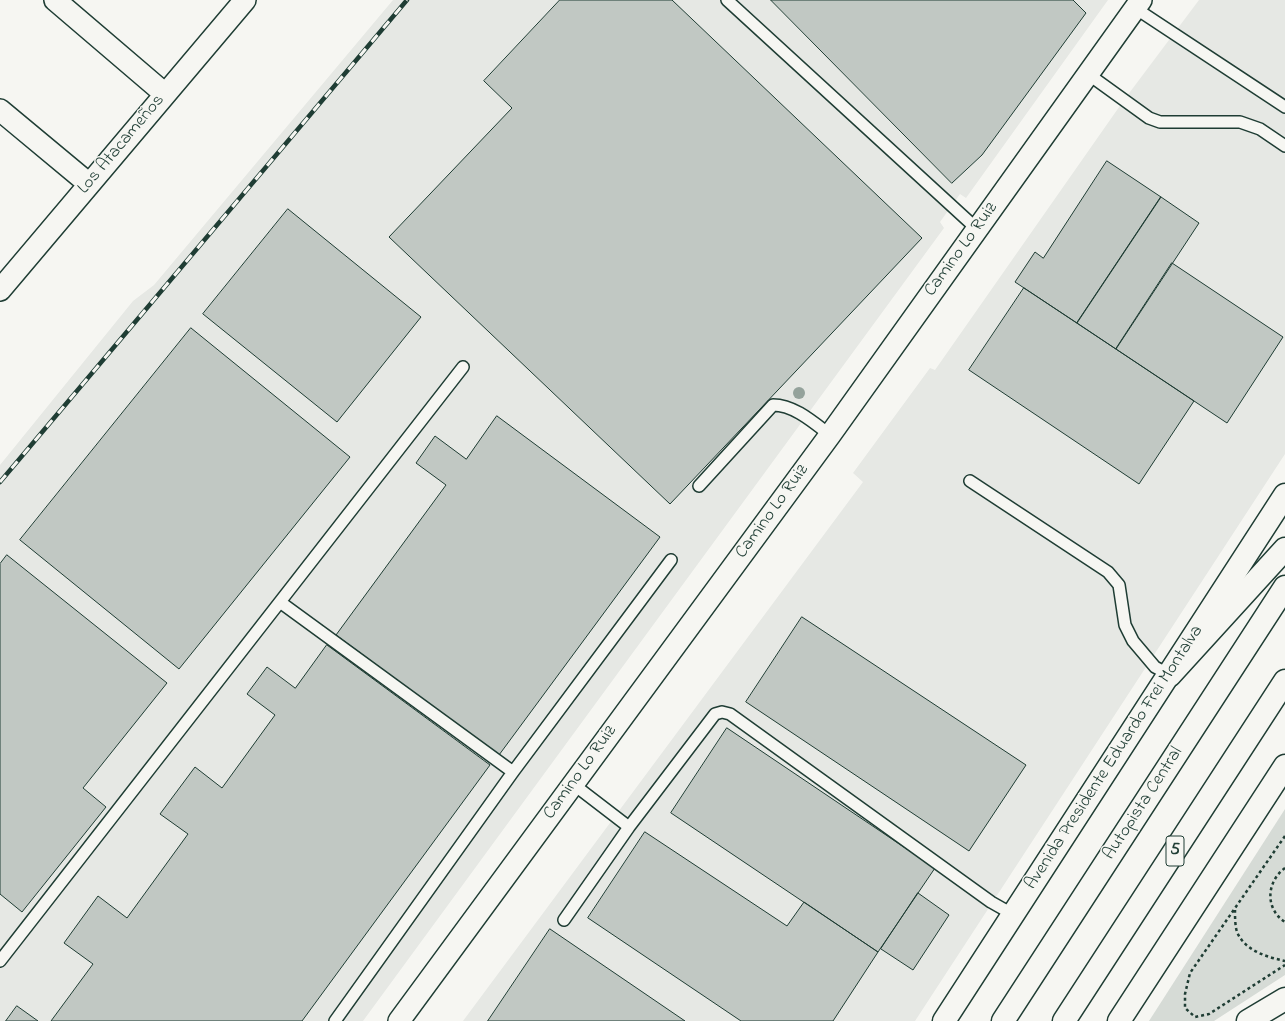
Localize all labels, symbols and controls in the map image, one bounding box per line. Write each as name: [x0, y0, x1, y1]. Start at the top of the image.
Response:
street label: Los Atacameños: [74, 91, 170, 199]
street label: Camino Lo Ruiz: [921, 199, 1003, 301]
street label: Camino Lo Ruiz: [732, 461, 814, 563]
street label: Avenida Presidente Eduardo Frei Montalva: [1021, 622, 1209, 894]
street label: Camino Lo Ruiz: [540, 722, 622, 824]
street label: Autopista Central: [1099, 743, 1189, 865]
road number: 5: [1166, 836, 1184, 866]

